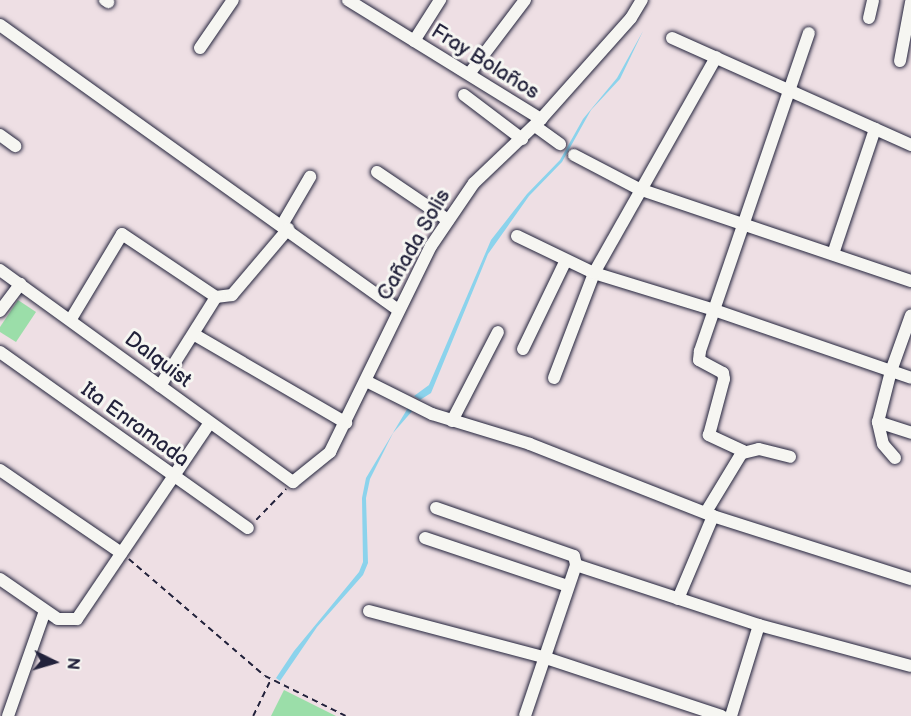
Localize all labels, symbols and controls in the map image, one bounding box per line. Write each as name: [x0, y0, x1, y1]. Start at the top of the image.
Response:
street label: Fray Bolaños: [426, 19, 544, 105]
street label: Cañada Solis: [372, 185, 456, 305]
street label: Dalquist: [120, 327, 196, 393]
street label: Ita Enramada: [76, 377, 194, 473]
north arrow: [24, 632, 84, 692]
text: N: [62, 657, 82, 670]

